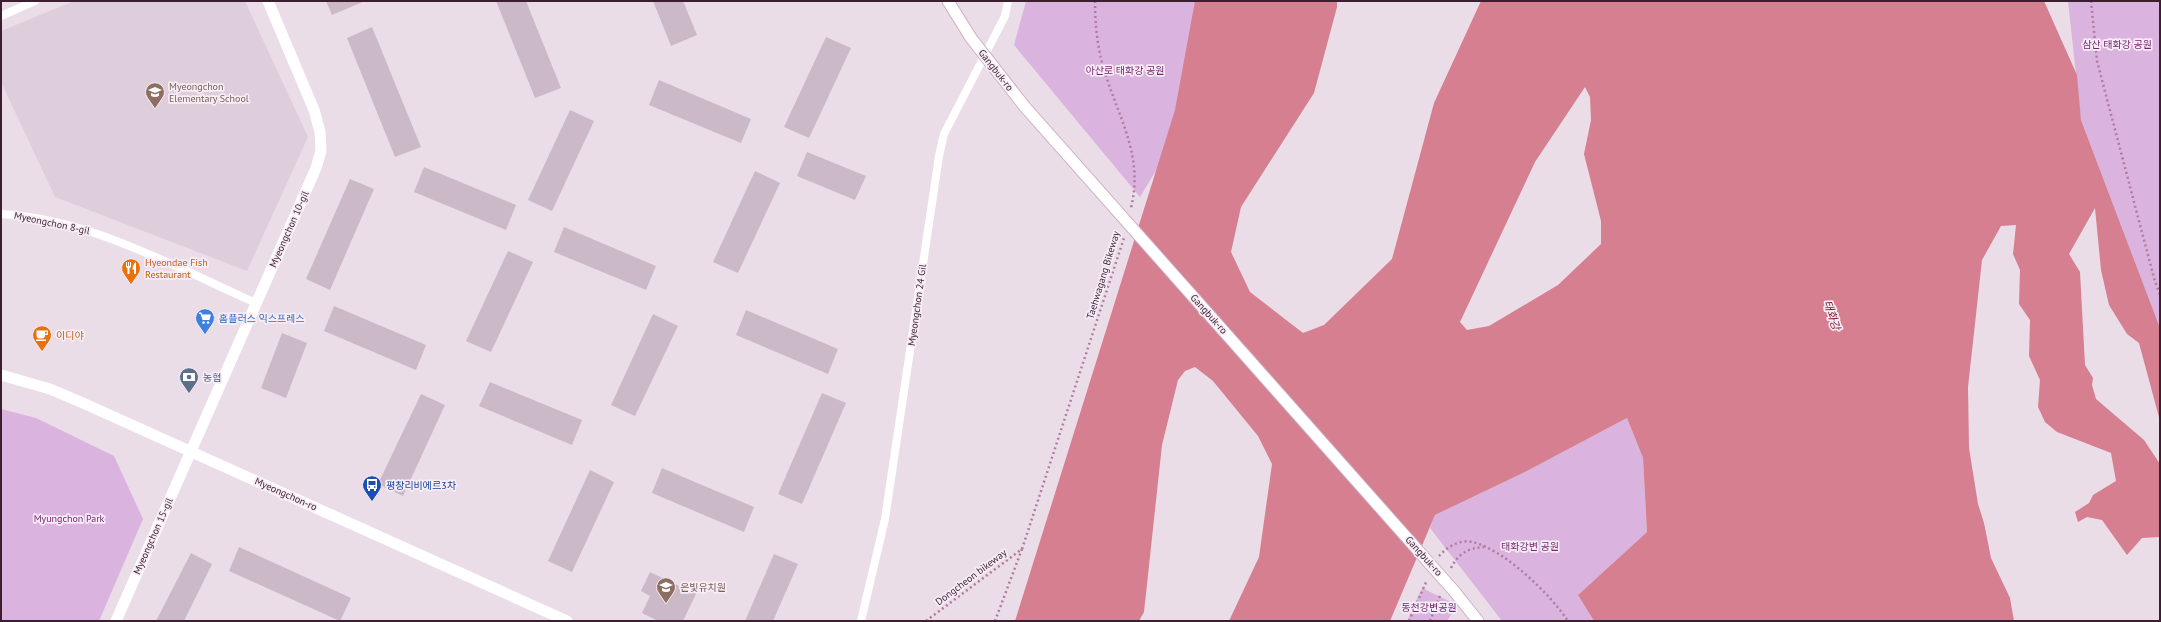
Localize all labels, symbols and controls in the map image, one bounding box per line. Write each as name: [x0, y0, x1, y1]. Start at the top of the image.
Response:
park label: 삼산 태화강 공원: [2082, 38, 2152, 51]
street label: Gangbuk-ro: [976, 47, 1016, 93]
park label: 아산로 태화강 공원: [1086, 64, 1164, 77]
place label: Myeongchon Elementary School: [169, 80, 249, 105]
school or university icon: Myeongchon Elementary School: [144, 81, 166, 109]
street label: Myeongchon 10-gil: [266, 189, 312, 269]
street label: Myeongchon 8-gil: [13, 209, 91, 237]
street label: Taehwagang Bikeway: [1083, 229, 1123, 321]
place label: Hyeondae Fish Restaurant: [145, 256, 208, 281]
restaurant icon: Hyeondae Fish Restaurant: [120, 257, 142, 285]
street label: Myeongchon 24 Gil: [905, 263, 929, 347]
street label: Gangbuk-ro: [1188, 291, 1230, 337]
water label: 태화강: [1821, 298, 1844, 333]
supermarket icon: 홈플러스 익스프레스: [194, 307, 216, 335]
place label: 홈플러스 익스프레스: [219, 312, 304, 325]
cafe icon: 이디야: [31, 324, 53, 352]
place label: 이디야: [56, 329, 84, 342]
bank icon: 농협: [178, 366, 200, 394]
place label: 농협: [203, 371, 221, 384]
street label: Myeongchon-ro: [253, 474, 319, 514]
bus stop icon: 평창리비에르3차: [361, 474, 383, 502]
place label: 평창리비에르3차: [386, 479, 457, 492]
street label: Myeongchon 15-gil: [130, 496, 176, 576]
park label: Myungchon Park: [34, 512, 105, 525]
street label: Gangbuk-ro: [1403, 533, 1445, 579]
park label: 태화강변 공원: [1501, 540, 1559, 553]
street label: Dongcheon bikeway: [933, 546, 1009, 608]
school or university icon: 은빛유치원: [655, 576, 677, 604]
place label: 은빛유치원: [680, 581, 726, 594]
park label: 동천강변공원: [1401, 601, 1457, 614]

